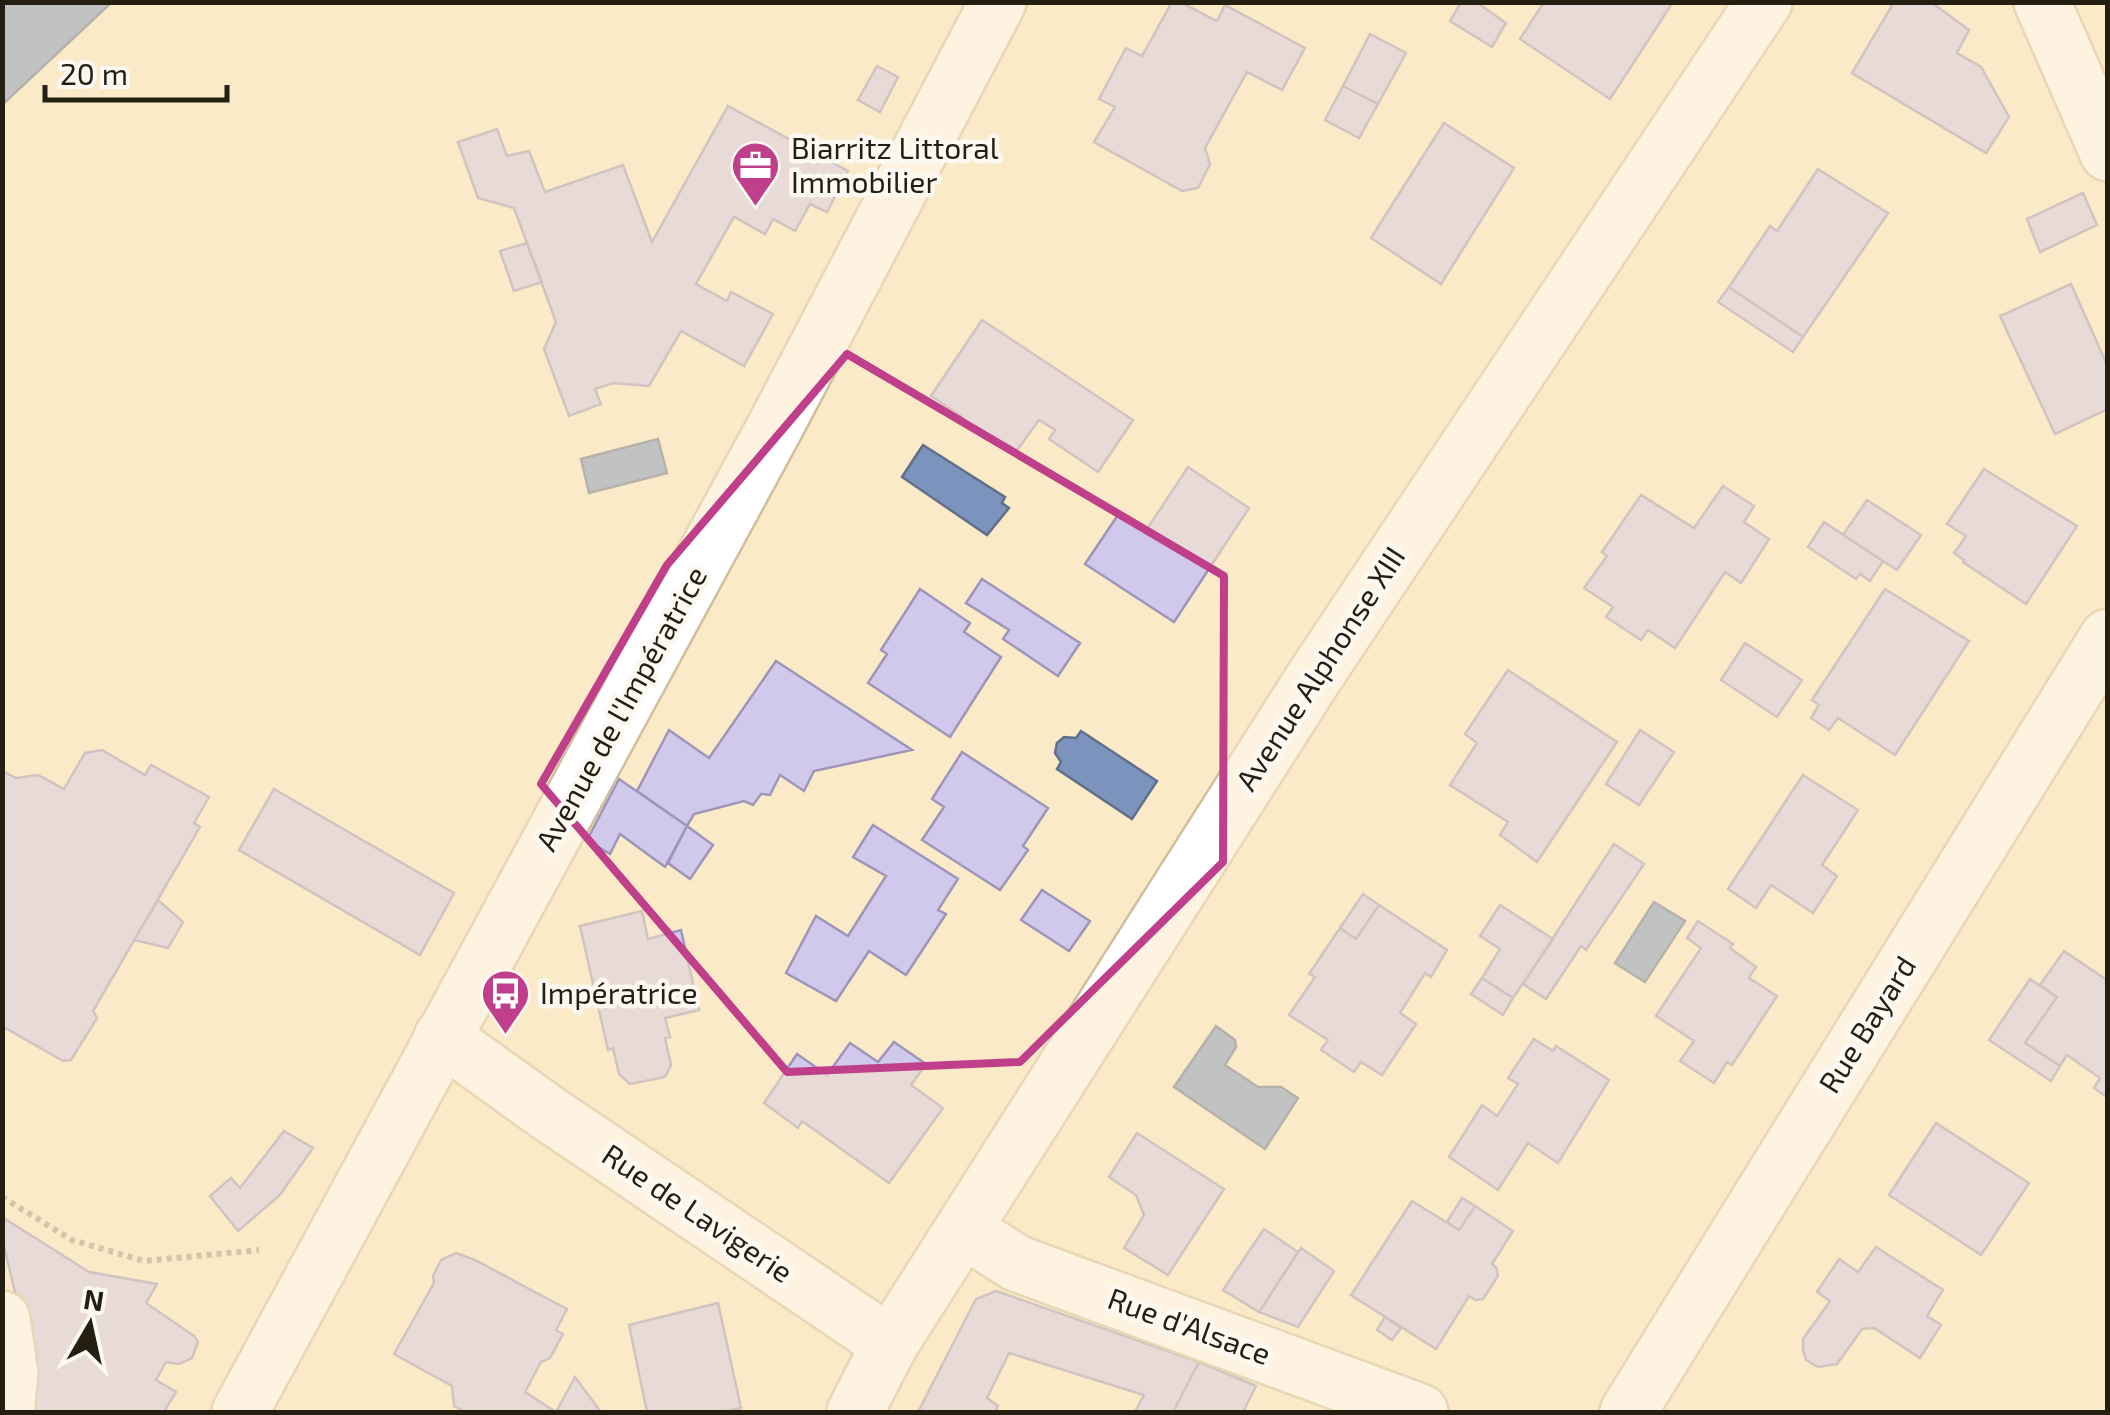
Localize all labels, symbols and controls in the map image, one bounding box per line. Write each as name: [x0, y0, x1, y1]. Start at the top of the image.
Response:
scale bar: [45, 40, 228, 102]
text: 20 m: [60, 55, 128, 91]
place label: Biarritz Littoral Immobilier: [791, 129, 999, 199]
office icon: Biarritz Littoral Immobilier: [730, 140, 782, 208]
street label: Avenue Alphonse XIII: [1227, 539, 1412, 796]
street label: Avenue de l'Impératrice: [527, 560, 713, 856]
street label: Rue Bayard: [1810, 949, 1923, 1099]
bus stop icon: Impératrice: [479, 968, 531, 1036]
place label: Impératrice: [540, 974, 698, 1010]
street label: Rue de Lavigerie: [596, 1135, 800, 1289]
north arrow: [40, 1275, 140, 1375]
street label: Rue d'Alsace: [1103, 1279, 1276, 1371]
text: N: [81, 1281, 107, 1318]

